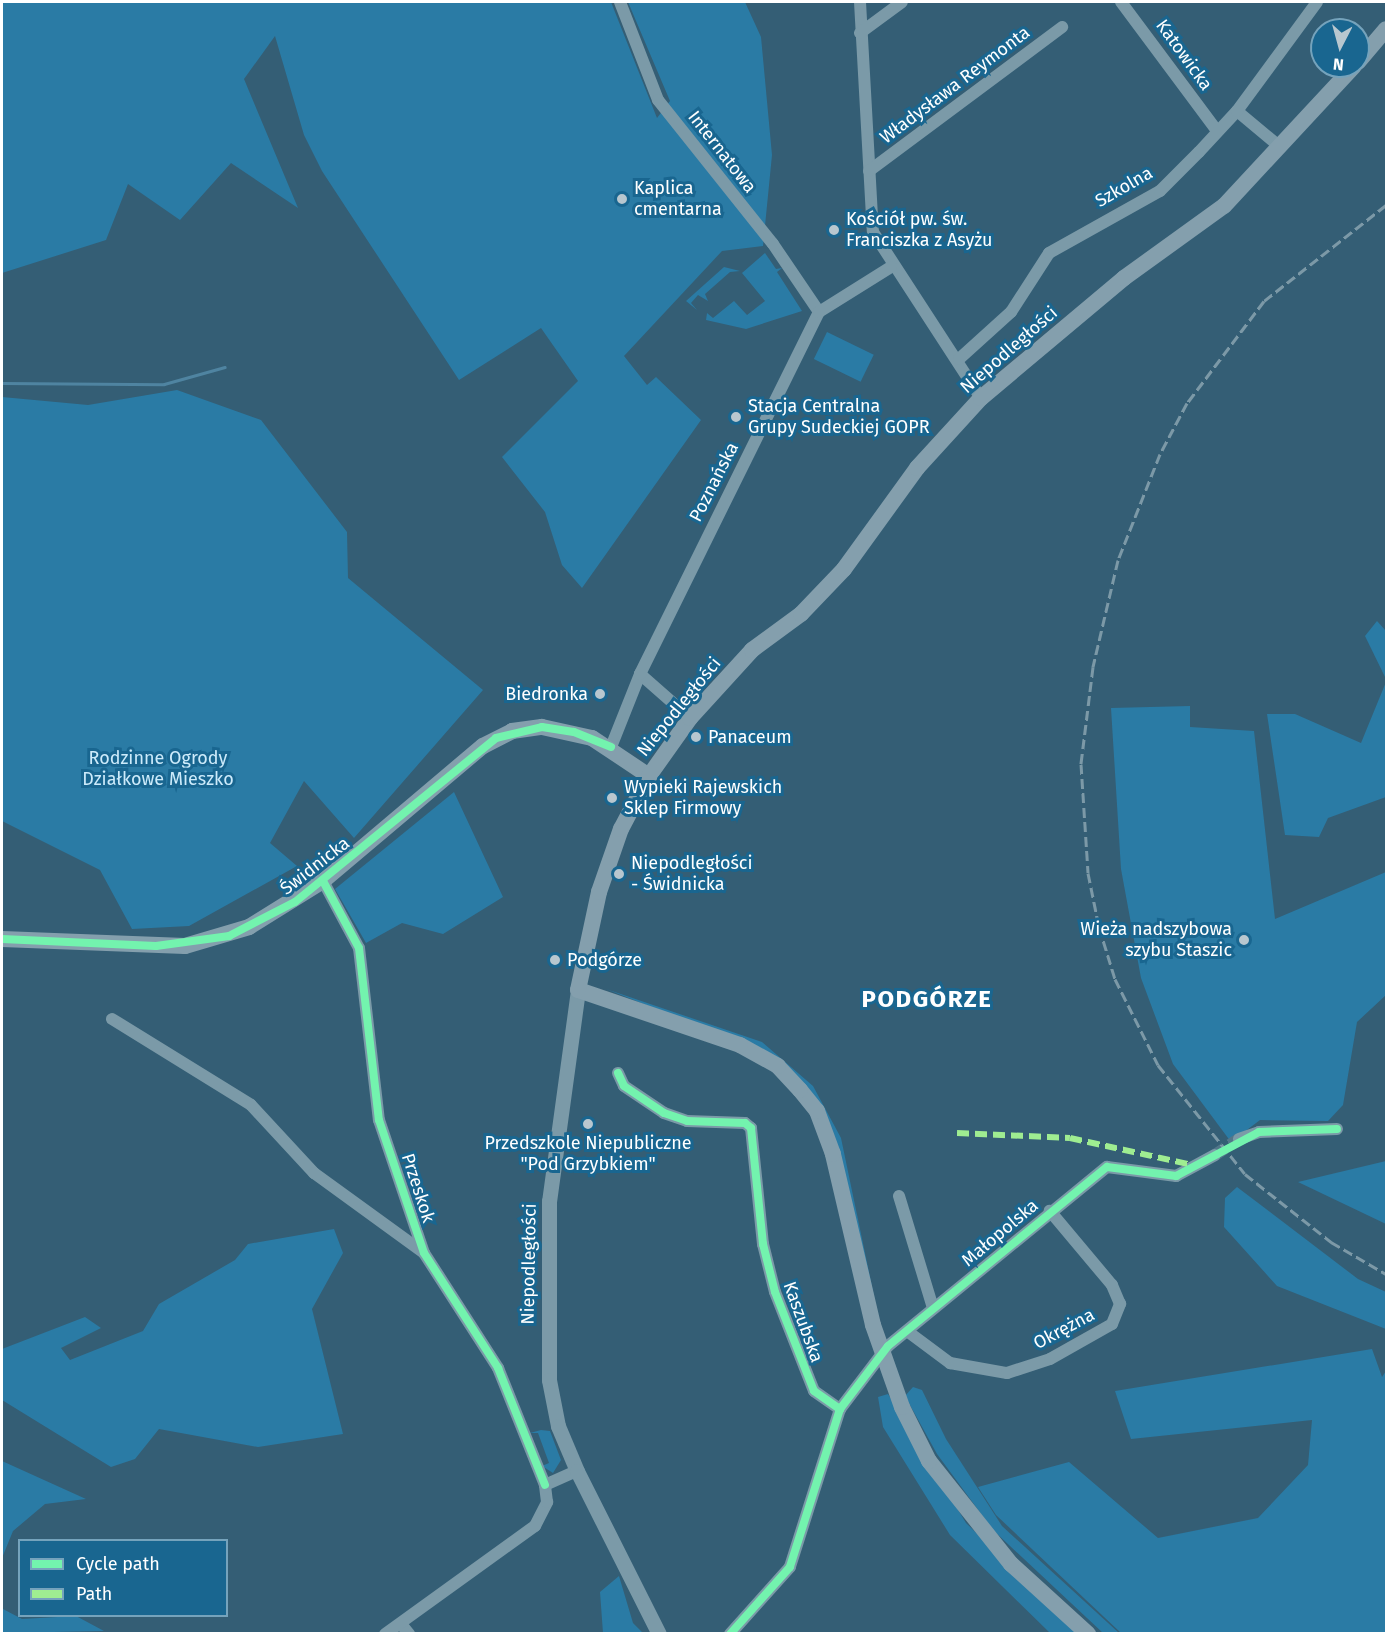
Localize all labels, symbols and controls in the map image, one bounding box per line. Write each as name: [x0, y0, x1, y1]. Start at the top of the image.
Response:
street label: Katowicka: [1151, 15, 1217, 95]
north arrow: [1310, 18, 1370, 78]
street label: Władysława Reymonta: [876, 22, 1034, 148]
text: N: [1332, 54, 1345, 74]
street label: Internatowa: [683, 107, 761, 197]
street label: Szkolna: [1091, 162, 1157, 212]
place label: Kaplica cmentarna: [634, 178, 722, 220]
marker: Kaplica cmentarna: [615, 192, 629, 206]
place label: Kościół pw. św. Franciszka z Asyżu: [846, 209, 992, 252]
marker: Kościół pw. św. Franciszka z Asyżu: [827, 223, 841, 237]
street label: Niepodległości: [956, 302, 1062, 398]
place label: Stacja Centralna Grupy Sudeckiej GOPR: [748, 396, 930, 438]
marker: Stacja Centralna Grupy Sudeckiej GOPR: [729, 410, 743, 424]
street label: Poznańska: [685, 439, 743, 525]
street label: Niepodległości: [632, 653, 726, 761]
place label: Biedronka: [505, 683, 588, 705]
marker: Biedronka: [593, 687, 607, 701]
place label: Panaceum: [708, 726, 792, 748]
marker: Panaceum: [689, 730, 703, 744]
park label: Rodzinne Ogrody Działkowe Mieszko: [82, 748, 234, 790]
place label: Wypieki Rajewskich Sklep Firmowy: [624, 777, 782, 820]
marker: Wypieki Rajewskich Sklep Firmowy: [605, 791, 619, 805]
street label: Świdnicka: [276, 832, 354, 900]
place label: Niepodległości - Świdnicka: [631, 853, 753, 896]
marker: Niepodległości - Świdnicka: [612, 867, 626, 881]
place label: Wieża nadszybowa szybu Staszic: [1080, 919, 1232, 962]
marker: Wieża nadszybowa szybu Staszic: [1237, 933, 1251, 947]
place label: Podgórze: [567, 949, 642, 971]
marker: Podgórze: [548, 953, 562, 967]
district label: PODGÓRZE: [862, 986, 992, 1014]
marker: Przedszkole Niepubliczne "Pod Grzybkiem": [581, 1117, 595, 1131]
place label: Przedszkole Niepubliczne "Pod Grzybkiem": [485, 1133, 691, 1176]
street label: Przeskok: [397, 1151, 439, 1225]
street label: Małopolska: [957, 1195, 1043, 1271]
street label: Niepodległości: [517, 1203, 541, 1325]
street label: Kaszubska: [778, 1279, 828, 1365]
street label: Okrężna: [1030, 1304, 1098, 1354]
legend: [18, 1539, 228, 1617]
text: Cycle path: [76, 1553, 160, 1575]
text: Path: [76, 1583, 112, 1605]

